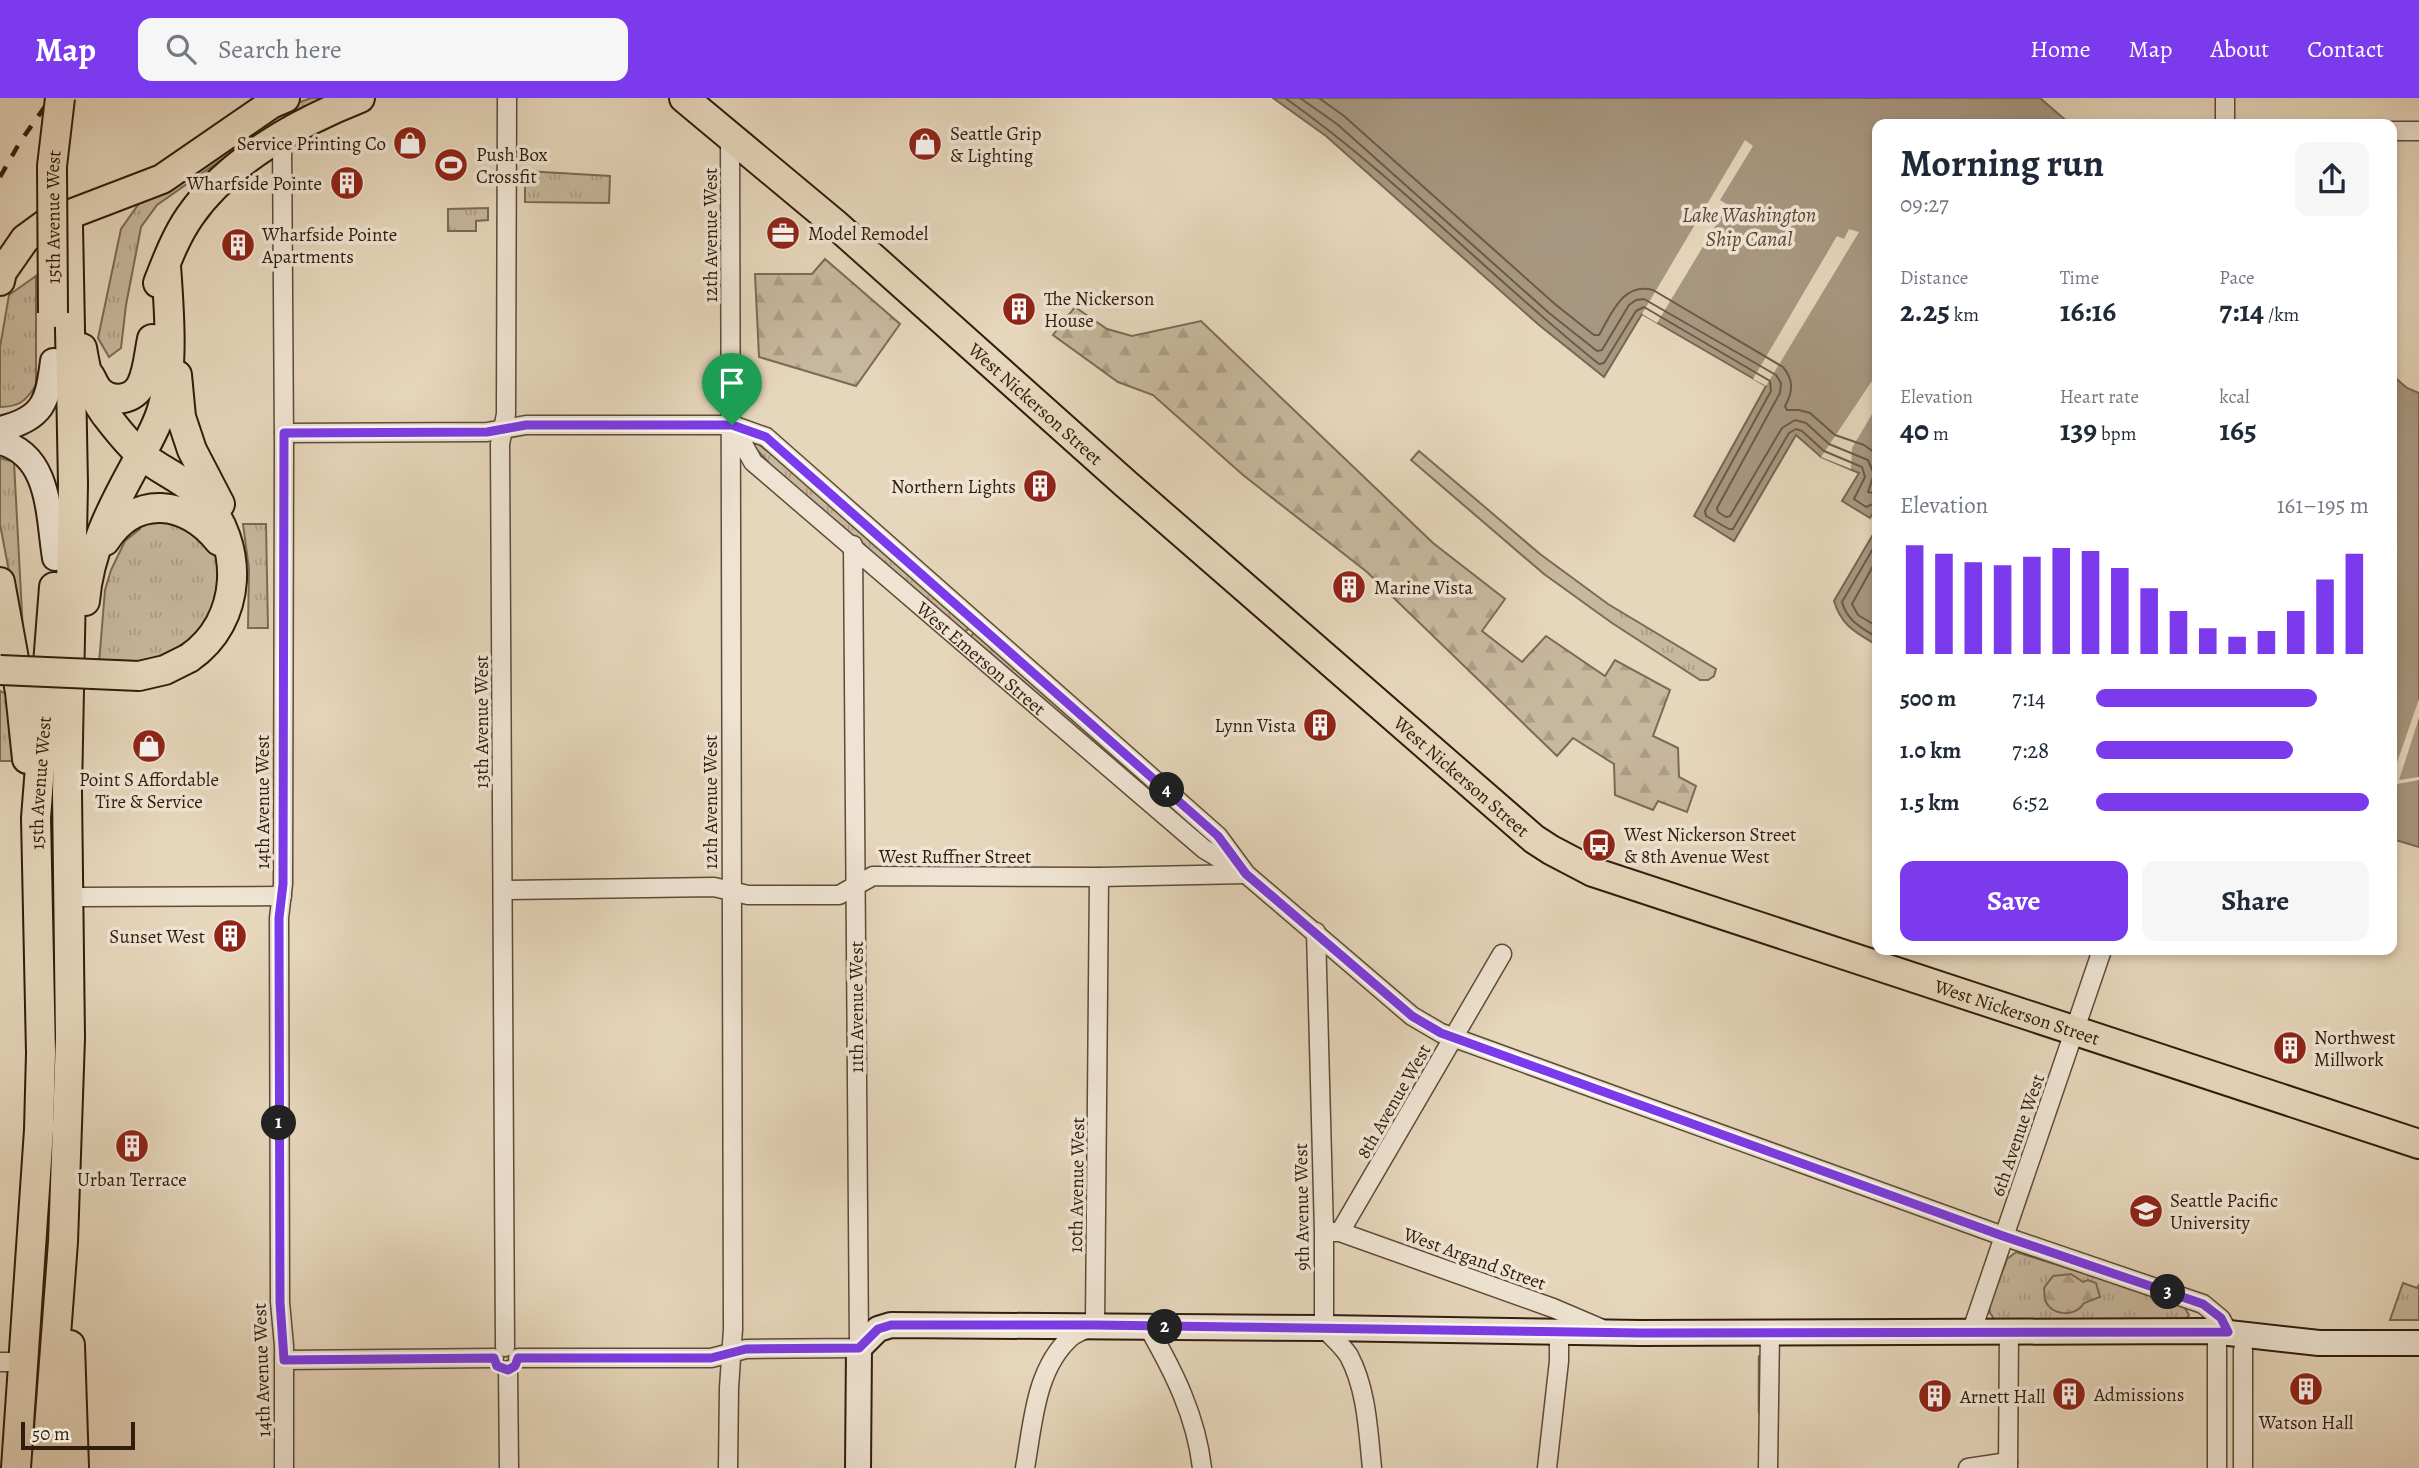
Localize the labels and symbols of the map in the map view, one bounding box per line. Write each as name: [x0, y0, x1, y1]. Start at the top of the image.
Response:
place label: Seattle Grip & Lighting: [950, 121, 1041, 169]
shop icon: Service Printing Co: [391, 124, 429, 162]
shop icon: Seattle Grip & Lighting: [906, 125, 944, 163]
place label: Service Printing Co: [237, 131, 386, 157]
place label: Push Box Crossfit: [476, 142, 548, 190]
sports icon: Push Box Crossfit: [432, 146, 470, 184]
street label: 15th Avenue West: [40, 149, 68, 284]
building icon: Wharfside Pointe: [328, 164, 366, 202]
street label: 12th Avenue West: [698, 168, 724, 302]
place label: Wharfside Pointe: [186, 171, 322, 197]
water label: Lake Washington Ship Canal: [1682, 201, 1816, 253]
office icon: Model Remodel: [764, 214, 802, 252]
place label: Model Remodel: [808, 221, 929, 247]
place label: Wharfside Pointe Apartments: [261, 222, 397, 270]
building icon: Wharfside Pointe Apartments: [219, 226, 257, 264]
place label: The Nickerson House: [1044, 286, 1154, 334]
building icon: The Nickerson House: [1000, 290, 1038, 328]
street label: West Nickerson Street: [962, 336, 1108, 471]
pin: [702, 353, 762, 425]
building icon: Northern Lights: [1021, 467, 1059, 505]
place label: Northern Lights: [891, 474, 1016, 500]
building icon: Marine Vista: [1330, 568, 1368, 606]
place label: Marine Vista: [1374, 575, 1473, 601]
street label: West Emerson Street: [910, 595, 1051, 722]
street label: 13th Avenue West: [469, 655, 495, 789]
building icon: Lynn Vista: [1301, 706, 1339, 744]
street label: West Nickerson Street: [1387, 710, 1535, 843]
place label: Lynn Vista: [1215, 713, 1296, 739]
street label: 15th Avenue West: [24, 715, 58, 850]
shop icon: Point S Affordable Tire & Service: [130, 727, 168, 765]
street label: 14th Avenue West: [250, 735, 276, 869]
street label: 12th Avenue West: [698, 735, 724, 869]
place label: Point S Affordable Tire & Service: [79, 767, 219, 815]
pin: 4: [1150, 772, 1184, 808]
place label: West Nickerson Street & 8th Avenue West: [1623, 822, 1796, 870]
bus stop icon: West Nickerson Street & 8th Avenue West: [1580, 826, 1618, 864]
street label: West Ruffner Street: [878, 844, 1031, 870]
building icon: Sunset West: [211, 917, 249, 955]
place label: Sunset West: [109, 924, 205, 950]
street label: 11th Avenue West: [844, 941, 870, 1073]
street label: West Nickerson Street: [1930, 973, 2103, 1052]
place label: Northwest Millwork: [2314, 1025, 2396, 1073]
building icon: Northwest Millwork: [2271, 1029, 2309, 1067]
street label: 8th Avenue West: [1350, 1039, 1437, 1164]
street label: 6th Avenue West: [1985, 1071, 2051, 1200]
pin: 1: [262, 1105, 296, 1140]
street label: 10th Avenue West: [1063, 1117, 1091, 1253]
building icon: Urban Terrace: [113, 1127, 151, 1165]
street label: 9th Avenue West: [1288, 1143, 1316, 1271]
place label: Urban Terrace: [77, 1167, 187, 1193]
place label: Seattle Pacific University: [2170, 1188, 2278, 1236]
school or university icon: Seattle Pacific University: [2127, 1192, 2165, 1230]
street label: West Argand Street: [1399, 1221, 1549, 1297]
pin: 3: [2150, 1274, 2186, 1310]
street label: 14th Avenue West: [247, 1302, 277, 1438]
pin: 2: [1148, 1310, 1182, 1344]
building icon: Watson Hall: [2287, 1370, 2325, 1408]
building icon: Admissions: [2050, 1375, 2088, 1413]
building icon: Arnett Hall: [1916, 1377, 1954, 1415]
place label: Admissions: [2093, 1382, 2184, 1408]
place label: Arnett Hall: [1959, 1384, 2046, 1410]
place label: Watson Hall: [2258, 1410, 2354, 1436]
scale bar: [21, 1419, 135, 1451]

